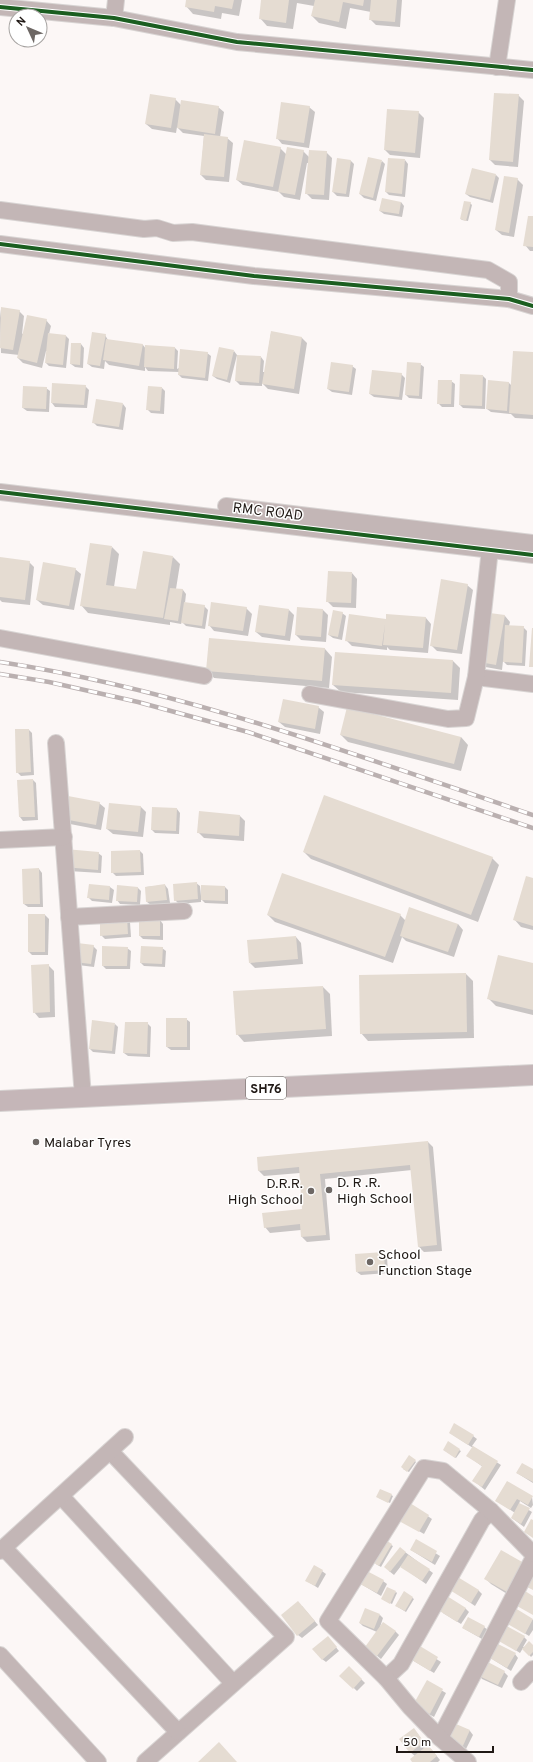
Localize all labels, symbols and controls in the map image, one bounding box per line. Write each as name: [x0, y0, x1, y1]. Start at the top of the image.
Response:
north arrow: [8, 8, 48, 48]
text: N: [14, 14, 29, 29]
street label: RMC ROAD: [232, 500, 304, 525]
road number: SH76: [246, 1077, 286, 1099]
place label: Malabar Tyres: [44, 1135, 131, 1152]
marker: Malabar Tyres: [31, 1137, 41, 1147]
place label: D. R .R. High School: [337, 1175, 412, 1208]
place label: D.R.R. High School: [228, 1176, 303, 1209]
marker: D. R .R. High School: [324, 1185, 334, 1195]
marker: D.R.R. High School: [306, 1186, 316, 1196]
place label: School Function Stage: [378, 1247, 472, 1280]
marker: School Function Stage: [365, 1257, 375, 1267]
scale bar: [397, 1728, 493, 1754]
text: 50 m: [403, 1735, 431, 1751]

